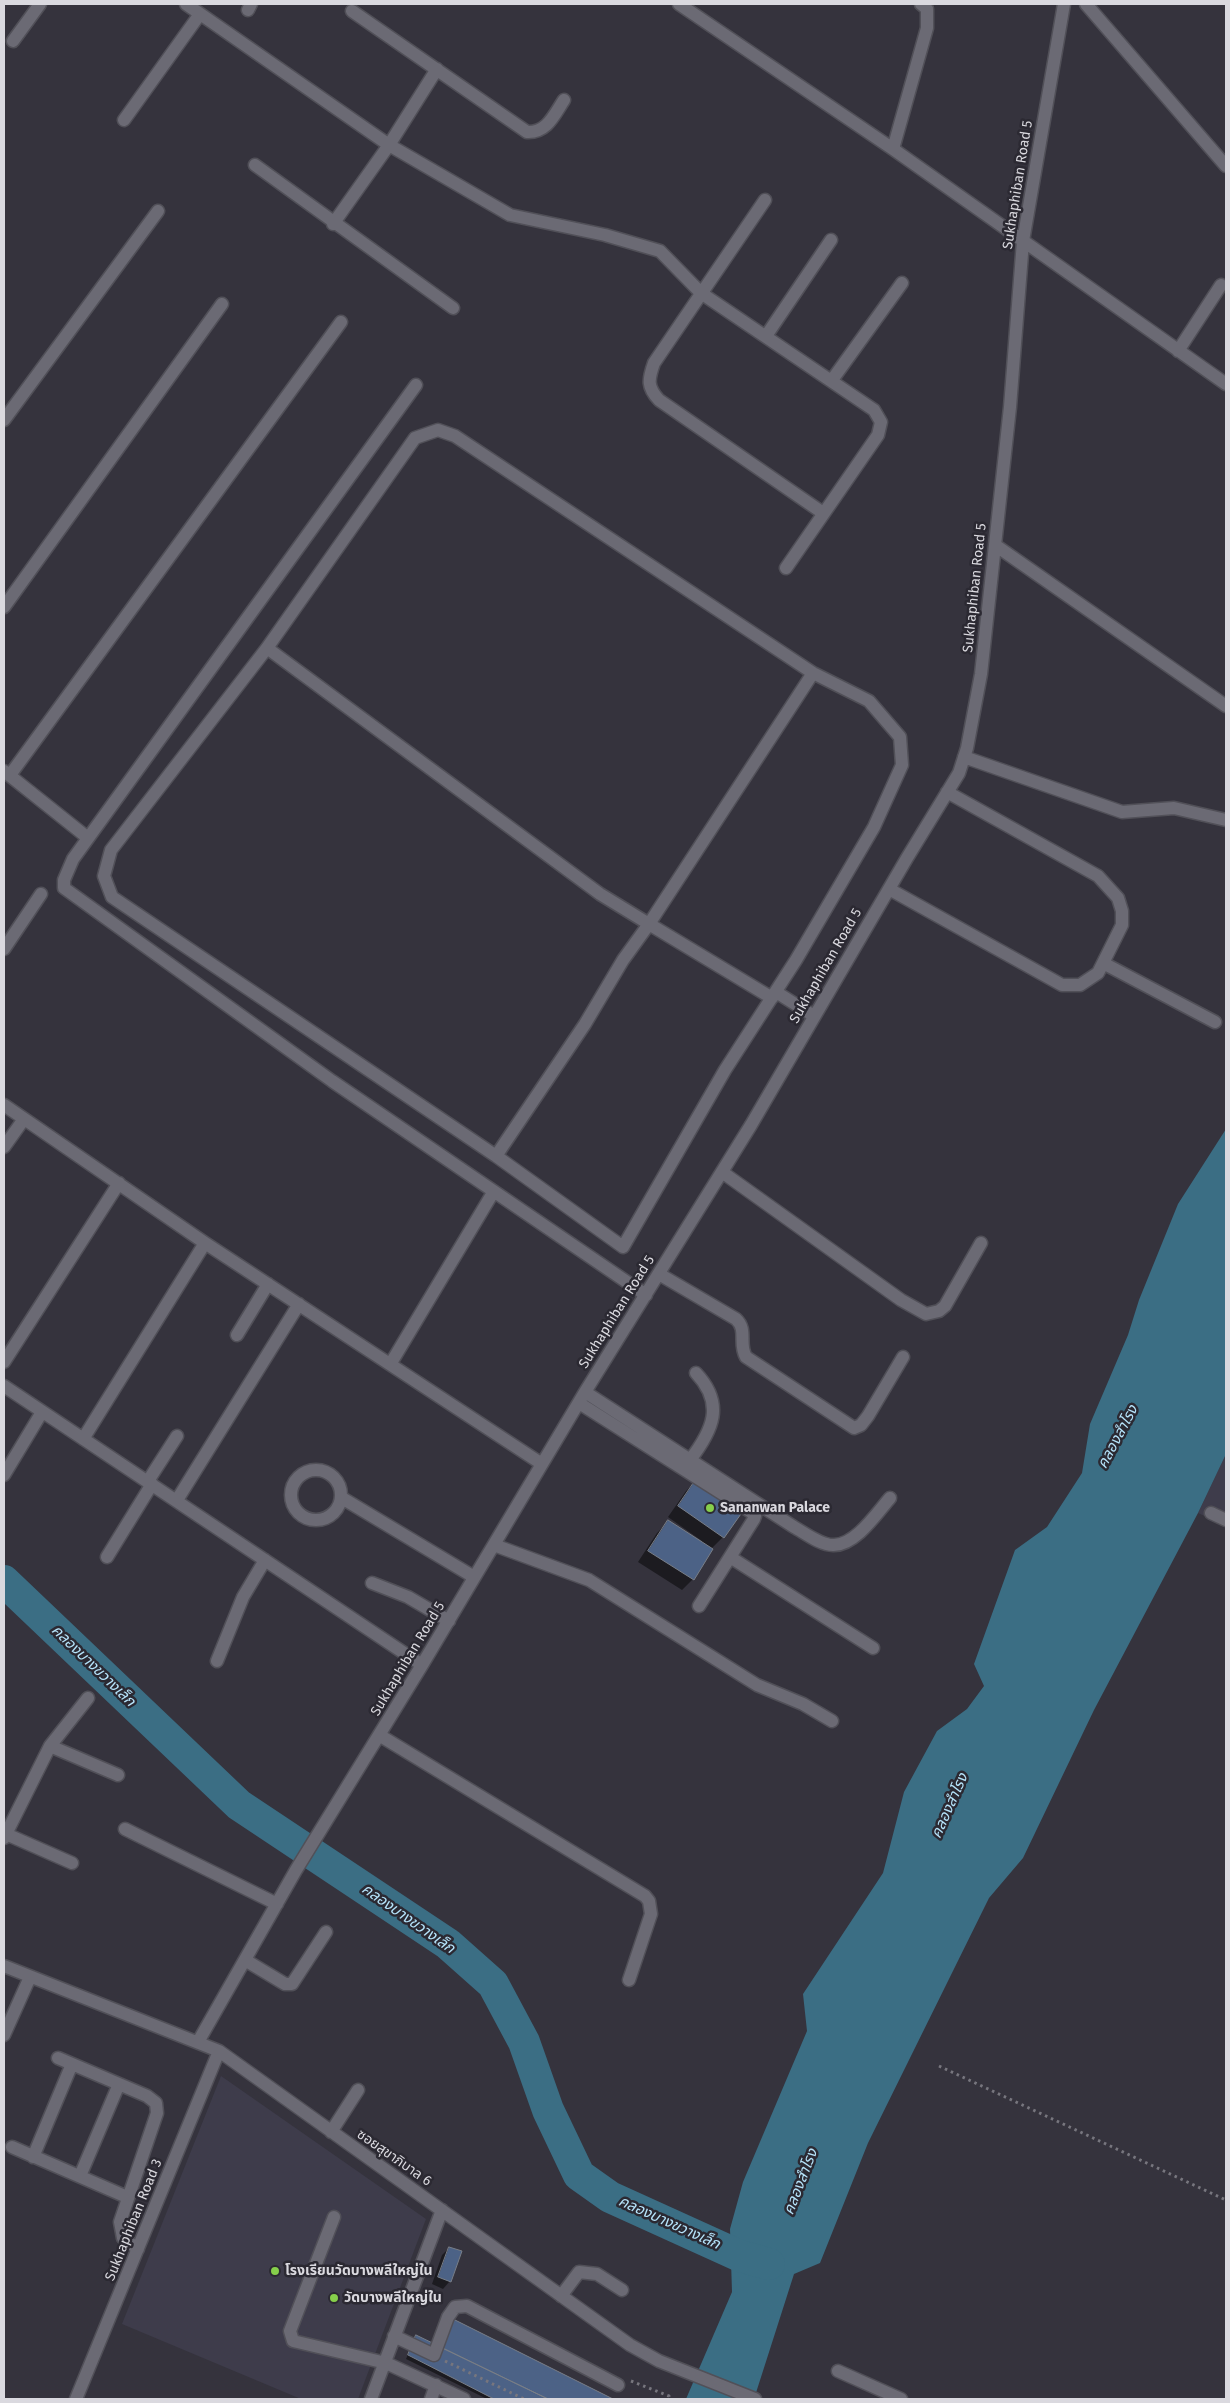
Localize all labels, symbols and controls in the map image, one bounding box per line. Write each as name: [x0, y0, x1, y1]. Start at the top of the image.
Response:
street label: Sukhaphiban Road 5: [1000, 120, 1036, 250]
street label: Sukhaphiban Road 5: [960, 523, 990, 653]
street label: Sukhaphiban Road 5: [786, 906, 866, 1026]
street label: Sukhaphiban Road 5: [575, 1252, 659, 1372]
water label: คลองสำโรง: [1094, 1402, 1142, 1472]
place label: Sananwan Palace: [720, 1500, 830, 1516]
marker: Sananwan Palace: [704, 1502, 716, 1514]
street label: Sukhaphiban Road 5: [367, 1599, 449, 1719]
water label: คลองบางขวางเล็ก: [47, 1622, 139, 1710]
water label: คลองสำโรง: [928, 1771, 972, 1841]
water label: คลองบางขวางเล็ก: [358, 1880, 458, 1958]
street label: ซอยสุขาภิบาล 6: [353, 2126, 435, 2190]
water label: คลองสำโรง: [780, 2147, 822, 2217]
street label: Sukhaphiban Road 3: [102, 2157, 166, 2283]
water label: คลองบางขวางเล็ก: [615, 2193, 723, 2253]
place label: โรงเรียนวัดบางพลีใหญ่ใน: [285, 2263, 433, 2279]
marker: โรงเรียนวัดบางพลีใหญ่ใน: [269, 2265, 281, 2277]
place label: วัดบางพลีใหญ่ใน: [344, 2290, 442, 2306]
marker: วัดบางพลีใหญ่ใน: [328, 2292, 340, 2304]

